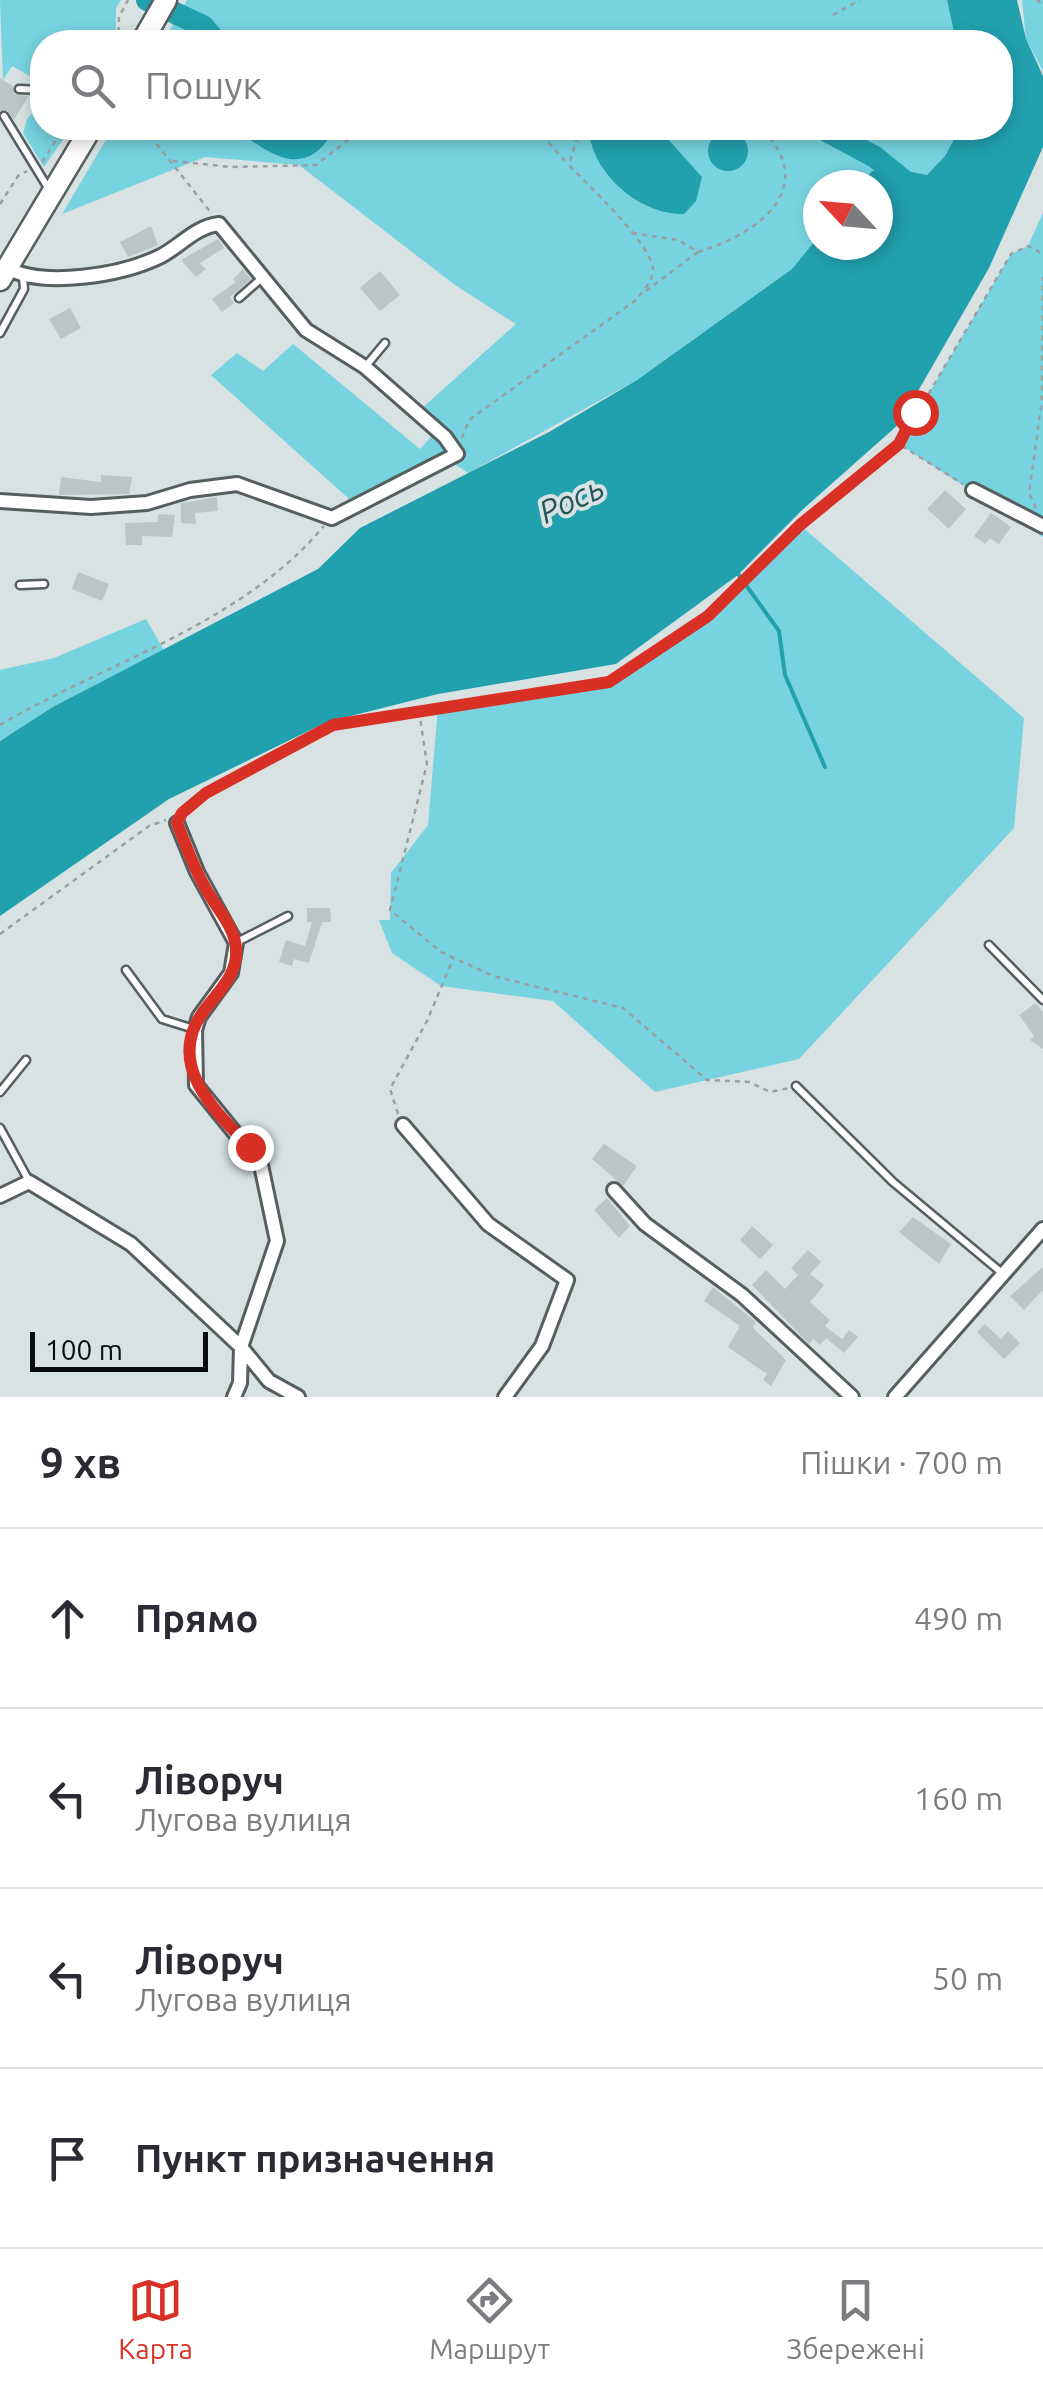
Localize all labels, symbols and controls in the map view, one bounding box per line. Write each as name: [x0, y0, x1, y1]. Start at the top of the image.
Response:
search box: [30, 30, 1013, 140]
icon: search: [65, 58, 120, 113]
text: Пошук: [145, 64, 262, 106]
north arrow: [803, 170, 893, 260]
route start: [893, 390, 939, 436]
water label: Рось: [533, 468, 609, 530]
route end: [228, 1125, 274, 1171]
scale bar: [30, 1327, 208, 1372]
text: 100 m: [45, 1334, 123, 1365]
text: 9 хв: [40, 1439, 121, 1486]
text: Пішки · 700 m: [800, 1444, 1003, 1480]
icon: ahead: [40, 1591, 95, 1646]
text: Прямо: [135, 1597, 258, 1639]
text: 490 m: [914, 1600, 1003, 1636]
text: Ліворуч: [135, 1759, 284, 1801]
icon: left: [40, 1771, 95, 1826]
text: 160 m: [914, 1780, 1003, 1816]
text: Лугова вулиця: [135, 1801, 352, 1837]
text: Ліворуч: [135, 1939, 284, 1981]
icon: left: [40, 1951, 95, 2006]
text: 50 m: [932, 1960, 1003, 1996]
text: Лугова вулиця: [135, 1981, 352, 2017]
icon: arrive: [40, 2131, 95, 2186]
text: Пункт призначення: [135, 2137, 495, 2179]
tab: Карта: [118, 2273, 193, 2364]
tab: Маршрут: [429, 2273, 550, 2364]
tab: Збережені: [786, 2273, 925, 2364]

